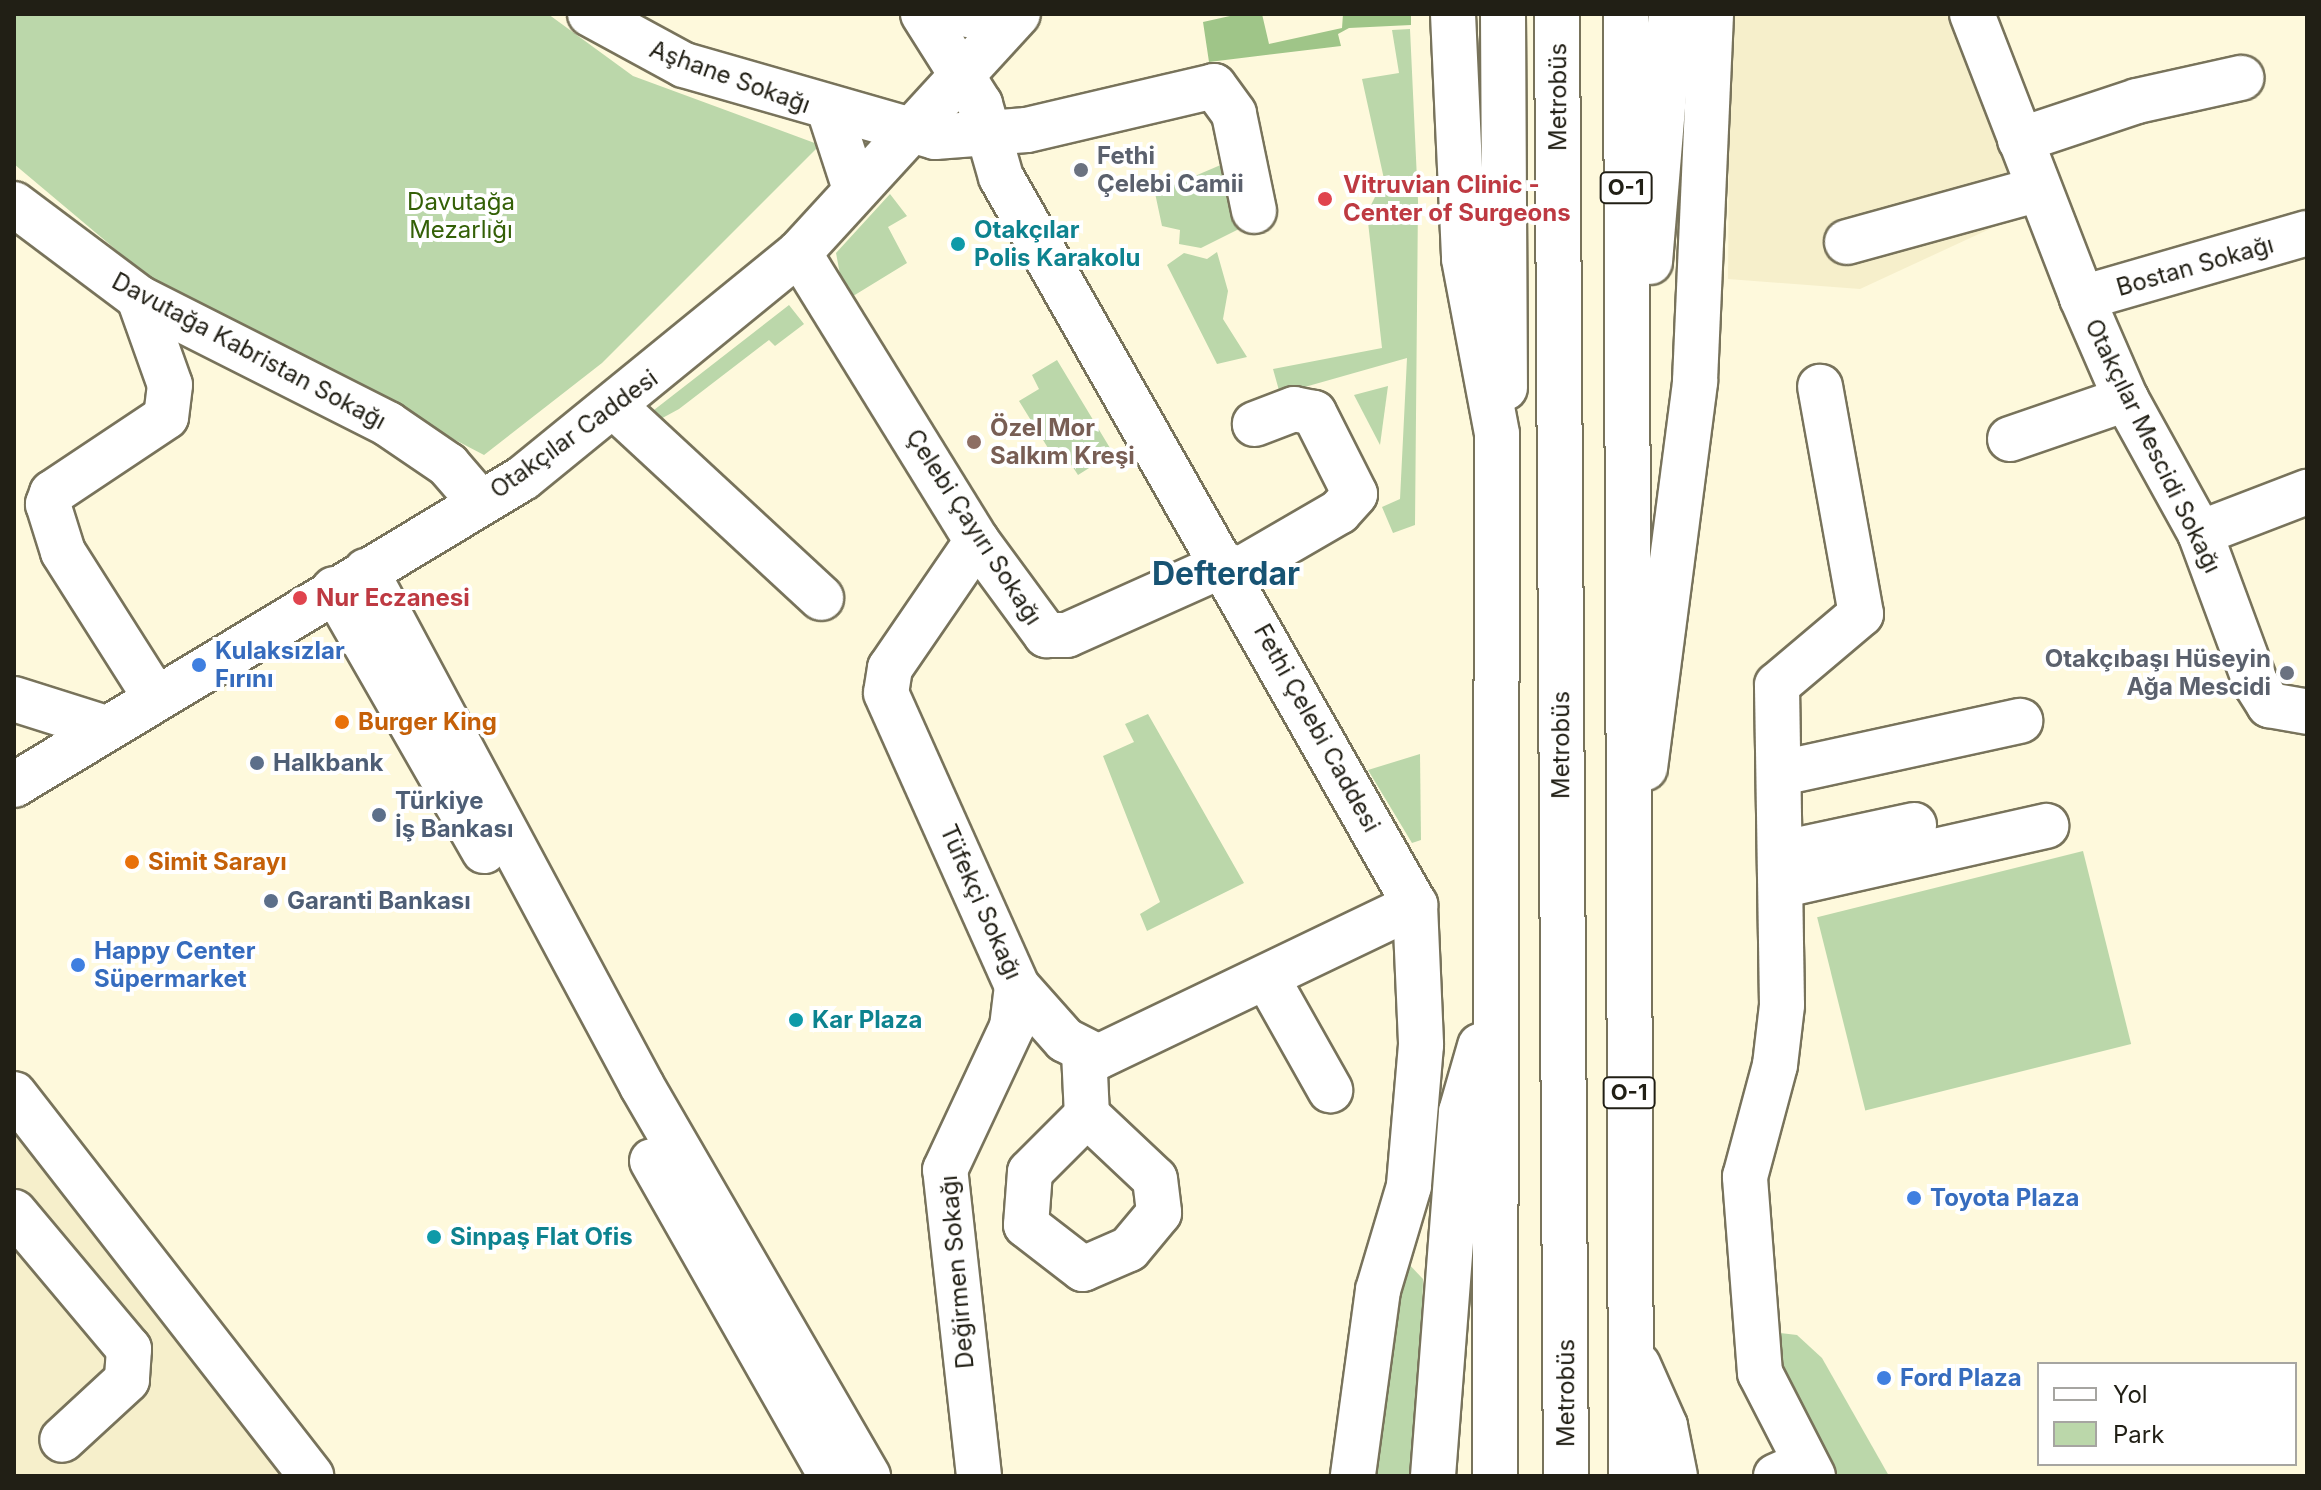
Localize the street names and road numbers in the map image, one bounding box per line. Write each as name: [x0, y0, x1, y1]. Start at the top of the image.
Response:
street label: Aşhane Sokağı: [646, 35, 814, 119]
street label: Metrobüs: [1544, 43, 1572, 151]
road number: O-1: [1598, 170, 1654, 206]
street label: Bostan Sokağı: [2113, 230, 2277, 302]
street label: Davutağa Kabristan Sokağı: [107, 266, 391, 436]
street label: Otakçılar Mescidi Sokağı: [2079, 314, 2227, 578]
street label: Otakçılar Caddesi: [485, 364, 663, 504]
street label: Çelebi Çayırı Sokağı: [900, 424, 1048, 630]
street label: Fethi Çelebi Caddesi: [1248, 619, 1386, 837]
street label: Metrobüs: [1547, 691, 1575, 799]
street label: Tüfekçi Sokağı: [934, 820, 1028, 984]
road number: O-1: [1601, 1075, 1657, 1111]
street label: Değirmen Sokağı: [934, 1174, 980, 1370]
street label: Metrobüs: [1552, 1339, 1580, 1447]

